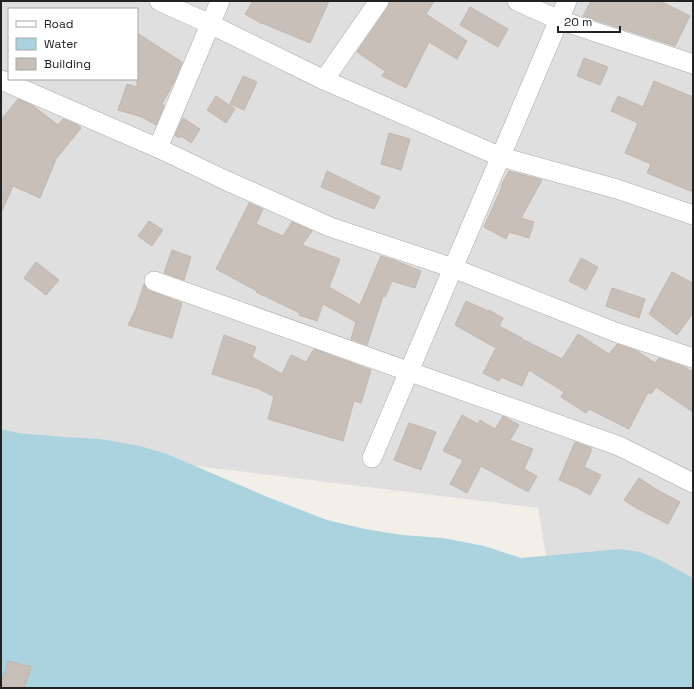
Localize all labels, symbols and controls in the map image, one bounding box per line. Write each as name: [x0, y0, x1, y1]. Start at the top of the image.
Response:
legend: [8, 8, 138, 80]
scale bar: [558, 8, 620, 34]
text: 20 m: [564, 14, 592, 30]
text: Road: [44, 16, 73, 32]
text: Water: [44, 36, 78, 52]
text: Building: [44, 56, 91, 72]

